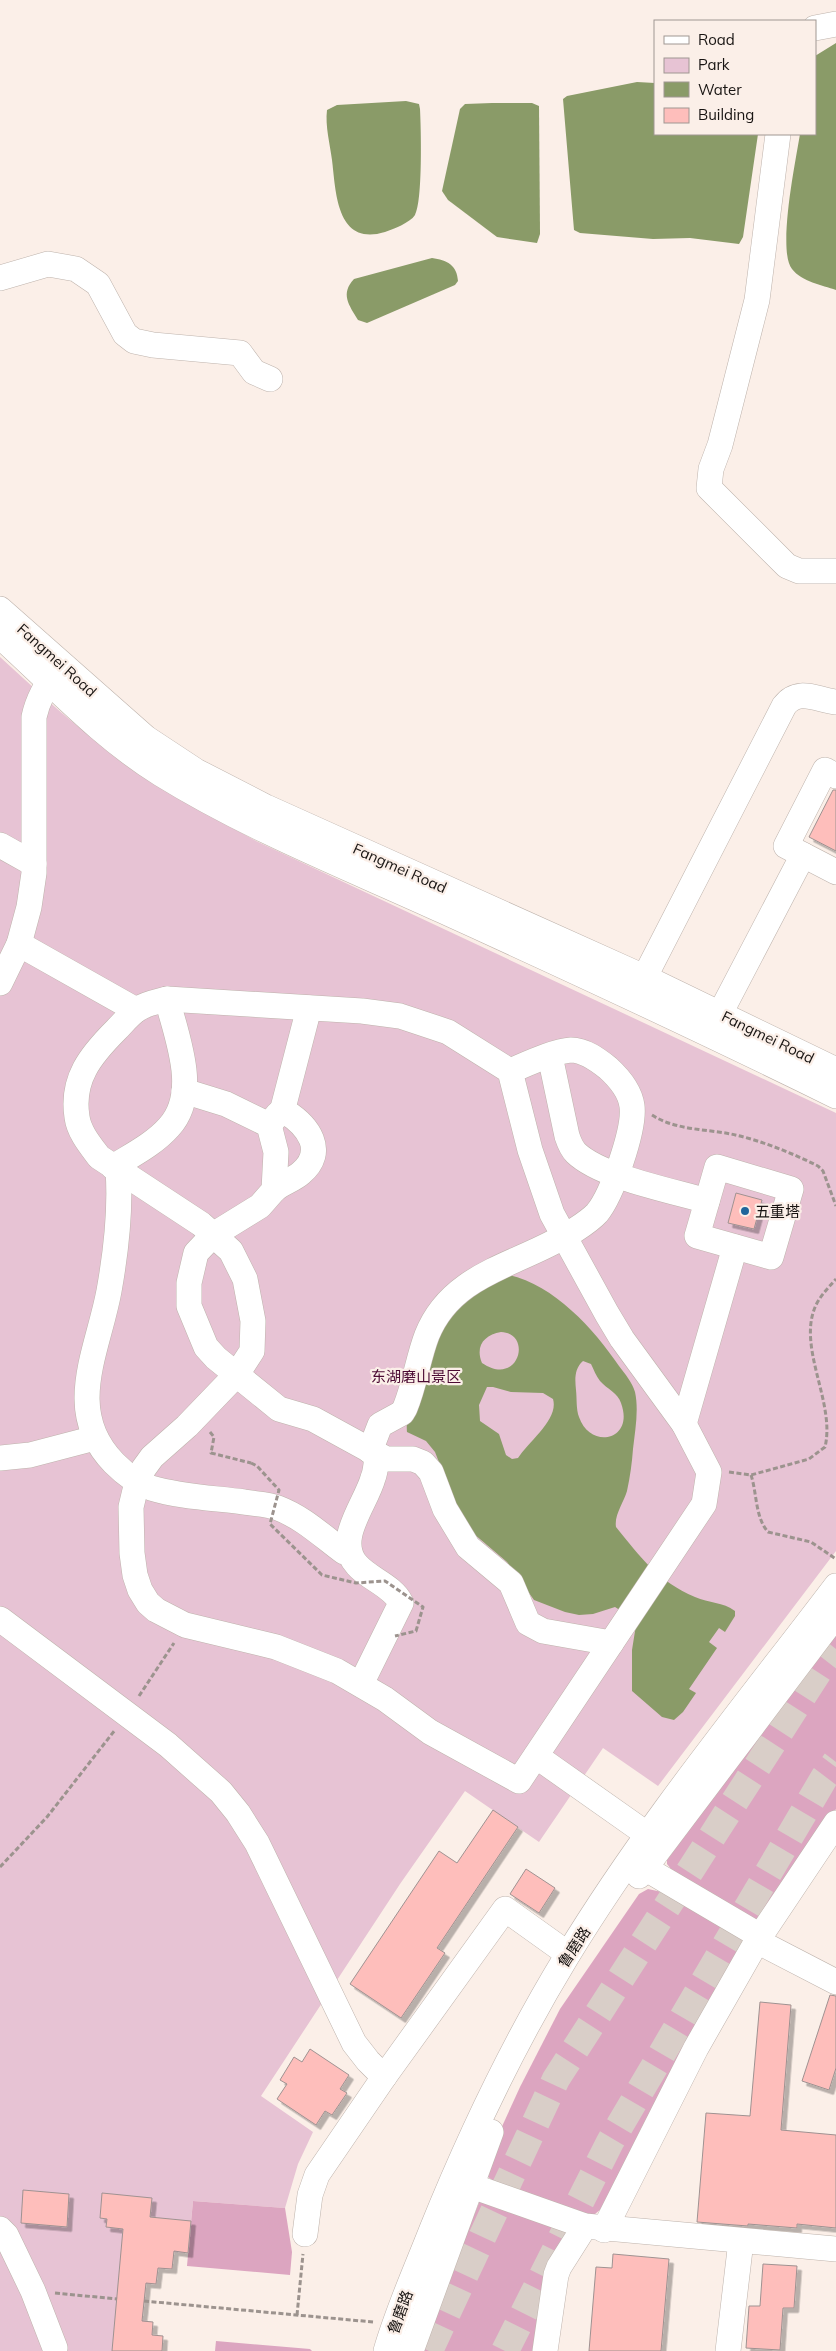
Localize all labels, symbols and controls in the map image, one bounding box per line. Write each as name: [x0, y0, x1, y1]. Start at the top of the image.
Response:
legend: [654, 20, 816, 135]
text: Road: [698, 30, 735, 49]
text: Park: [698, 55, 730, 74]
text: Water: [698, 80, 742, 99]
text: Building: [698, 105, 754, 124]
street label: Fangmei Road: [13, 619, 101, 701]
street label: Fangmei Road: [350, 839, 450, 897]
street label: Fangmei Road: [719, 1006, 817, 1068]
place label: 五重塔: [755, 1202, 800, 1221]
marker: 五重塔: [739, 1205, 751, 1217]
park label: 东湖磨山景区: [371, 1367, 461, 1386]
street label: 鲁磨路: [554, 1923, 594, 1971]
street label: 鲁磨路: [383, 2288, 417, 2336]

